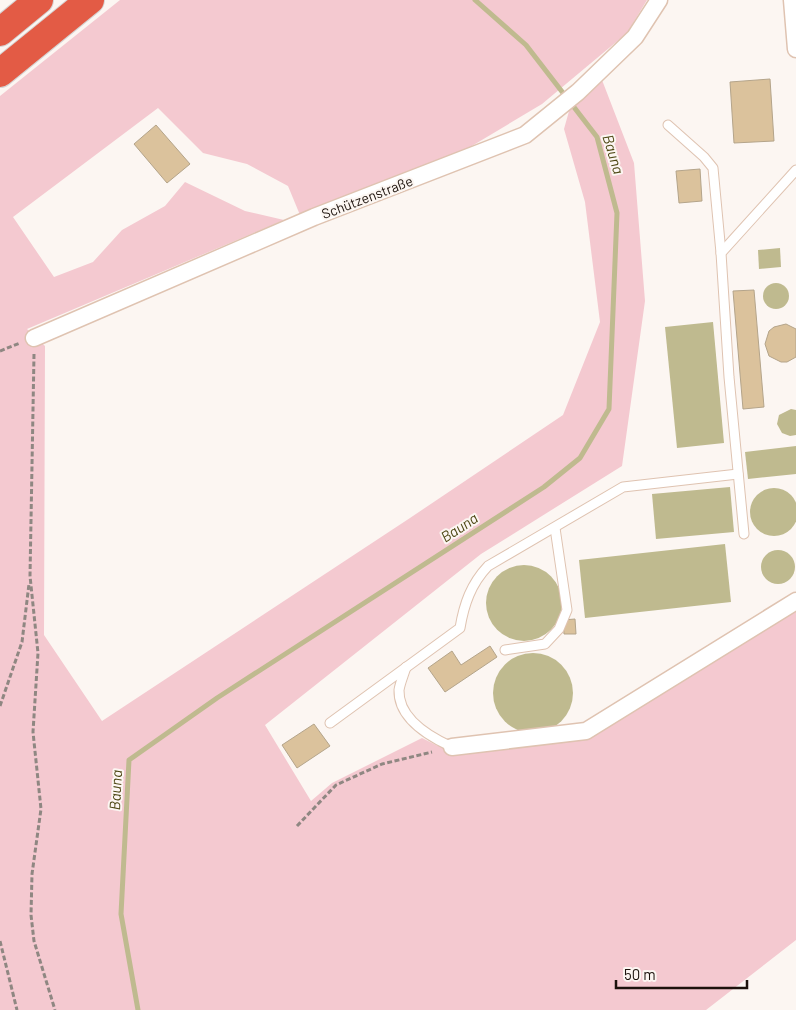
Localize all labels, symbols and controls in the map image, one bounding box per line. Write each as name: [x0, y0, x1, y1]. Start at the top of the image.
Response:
water label: Bauna: [599, 132, 629, 176]
street label: Schützenstraße: [319, 172, 415, 222]
water label: Bauna: [437, 508, 481, 546]
water label: Bauna: [105, 769, 125, 811]
scale bar: [616, 958, 747, 990]
text: 50 m: [624, 965, 656, 983]

